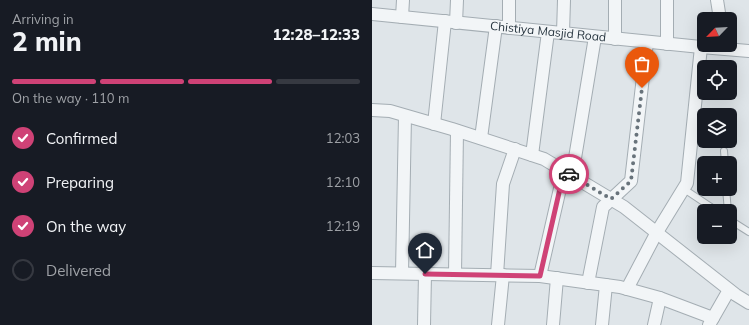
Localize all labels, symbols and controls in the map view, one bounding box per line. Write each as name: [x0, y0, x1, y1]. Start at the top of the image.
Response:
text: Arriving in: [12, 11, 74, 27]
north arrow: [697, 12, 737, 52]
map controls: [697, 12, 737, 244]
street label: Chistiya Masjid Road: [489, 18, 607, 44]
text: 2 min: [12, 25, 82, 58]
text: 12:28–12:33: [273, 25, 360, 44]
pin: [625, 47, 659, 88]
icon: bag: [631, 53, 653, 75]
button: locate: [697, 60, 737, 100]
text: On the way · 110 m: [12, 90, 129, 106]
button: layers: [697, 108, 737, 148]
icon: check: [12, 127, 34, 149]
text: Confirmed: [46, 129, 117, 148]
text: 12:03: [326, 130, 360, 146]
courier: [549, 154, 589, 194]
button: +: [697, 156, 737, 196]
icon: car: [558, 163, 580, 185]
icon: check: [12, 171, 34, 193]
text: Preparing: [46, 173, 114, 192]
text: 12:10: [326, 174, 360, 190]
button: −: [697, 204, 737, 244]
icon: check: [12, 215, 34, 237]
text: On the way: [46, 217, 126, 236]
text: 12:19: [326, 218, 360, 234]
pin: [408, 233, 442, 274]
icon: home: [414, 239, 436, 261]
text: Delivered: [46, 261, 111, 280]

